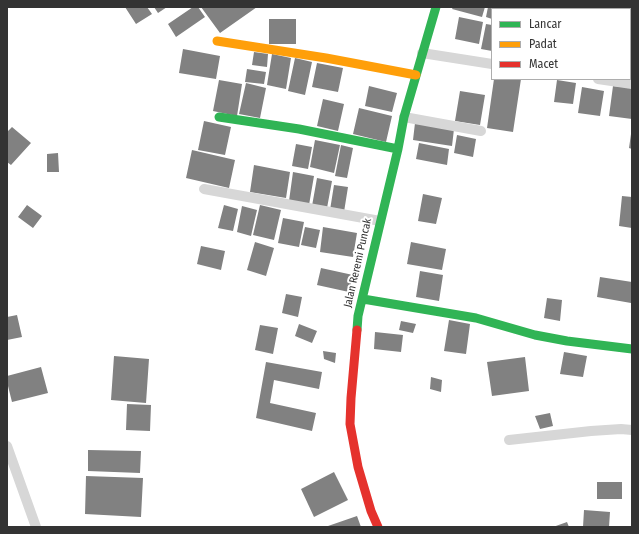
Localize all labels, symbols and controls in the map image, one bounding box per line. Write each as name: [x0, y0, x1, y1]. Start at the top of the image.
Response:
legend: [491, 8, 631, 80]
text: Lancar: [529, 17, 562, 31]
text: Padat: [529, 37, 557, 51]
text: Macet: [529, 57, 558, 71]
street label: Jalan Reremi Puncak: [341, 217, 375, 309]

